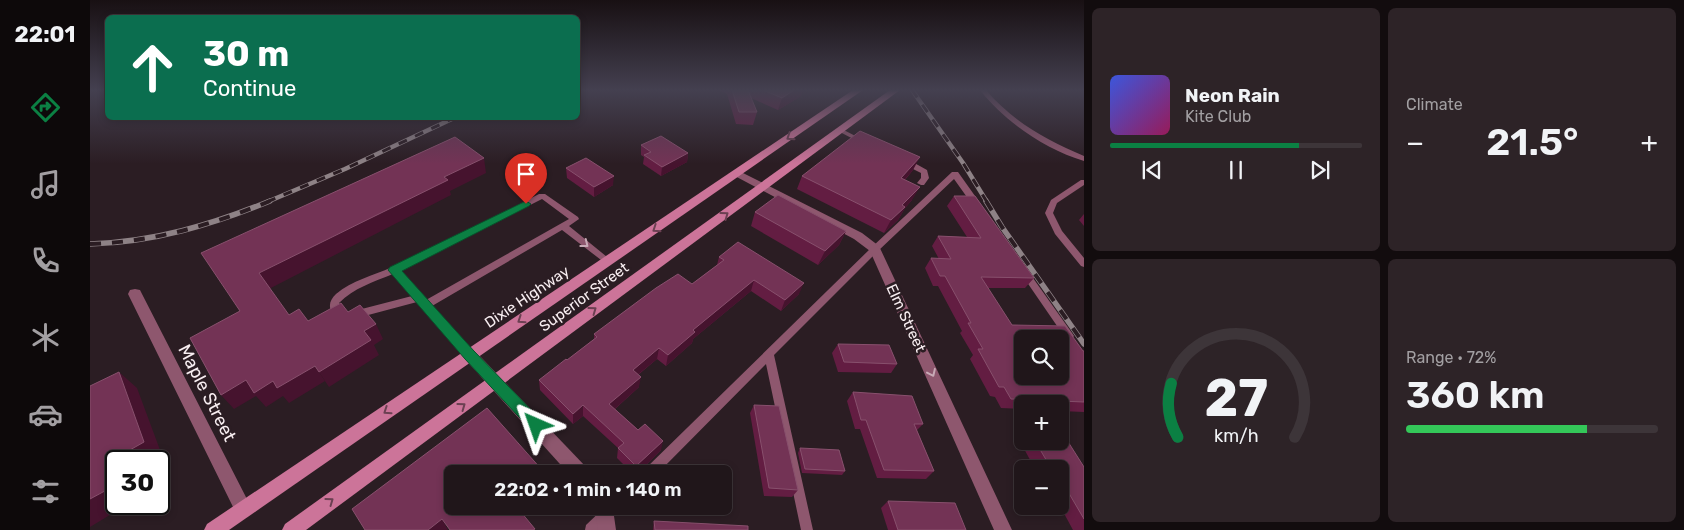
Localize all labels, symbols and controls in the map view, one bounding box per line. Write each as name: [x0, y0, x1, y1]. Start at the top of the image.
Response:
text: 22:01: [15, 21, 75, 48]
text: 30 m: [203, 33, 289, 75]
icon: ahead: [120, 35, 185, 100]
text: Continue: [203, 75, 296, 102]
text: Neon Rain: [1185, 84, 1280, 107]
icon: directions: [28, 90, 63, 125]
text: Climate: [1406, 95, 1463, 114]
text: Kite Club: [1185, 107, 1251, 126]
text: 21.5°: [1486, 119, 1578, 165]
text: −: [1406, 126, 1424, 159]
text: +: [1641, 126, 1658, 159]
one-way arrow: [786, 131, 796, 140]
pin: [505, 153, 547, 204]
icon: previous: [1138, 156, 1166, 184]
icon: pause: [1222, 156, 1250, 184]
icon: next: [1306, 156, 1334, 184]
icon: arrive: [512, 160, 540, 188]
icon: music: [28, 167, 63, 202]
one-way arrow: [719, 212, 728, 220]
one-way arrow: [652, 222, 661, 232]
one-way arrow: [580, 238, 589, 247]
icon: phone: [28, 243, 63, 278]
street label: Superior Street: [536, 258, 632, 335]
street label: Dixie Highway: [481, 262, 573, 332]
street label: Elm Street: [882, 281, 930, 355]
one-way arrow: [587, 307, 597, 316]
one-way arrow: [517, 314, 527, 323]
icon: climate: [28, 320, 63, 355]
map controls: [1014, 330, 1069, 515]
button: search: [1014, 330, 1069, 385]
street label: Maple Street: [173, 341, 241, 445]
text: Range · 72%: [1406, 348, 1496, 367]
text: 27: [1204, 367, 1268, 429]
one-way arrow: [925, 368, 936, 377]
text: 360 km: [1406, 372, 1545, 418]
button: +: [1014, 395, 1069, 450]
icon: car: [28, 397, 63, 432]
position arrow: [509, 398, 561, 450]
one-way arrow: [456, 403, 466, 412]
one-way arrow: [383, 405, 393, 414]
text: km/h: [1214, 425, 1258, 446]
speed limit sign: 30: [105, 450, 170, 515]
button: −: [1014, 460, 1069, 515]
icon: filters: [28, 474, 63, 509]
text: 22:02 · 1 min · 140 m: [494, 478, 682, 501]
one-way arrow: [324, 498, 334, 507]

